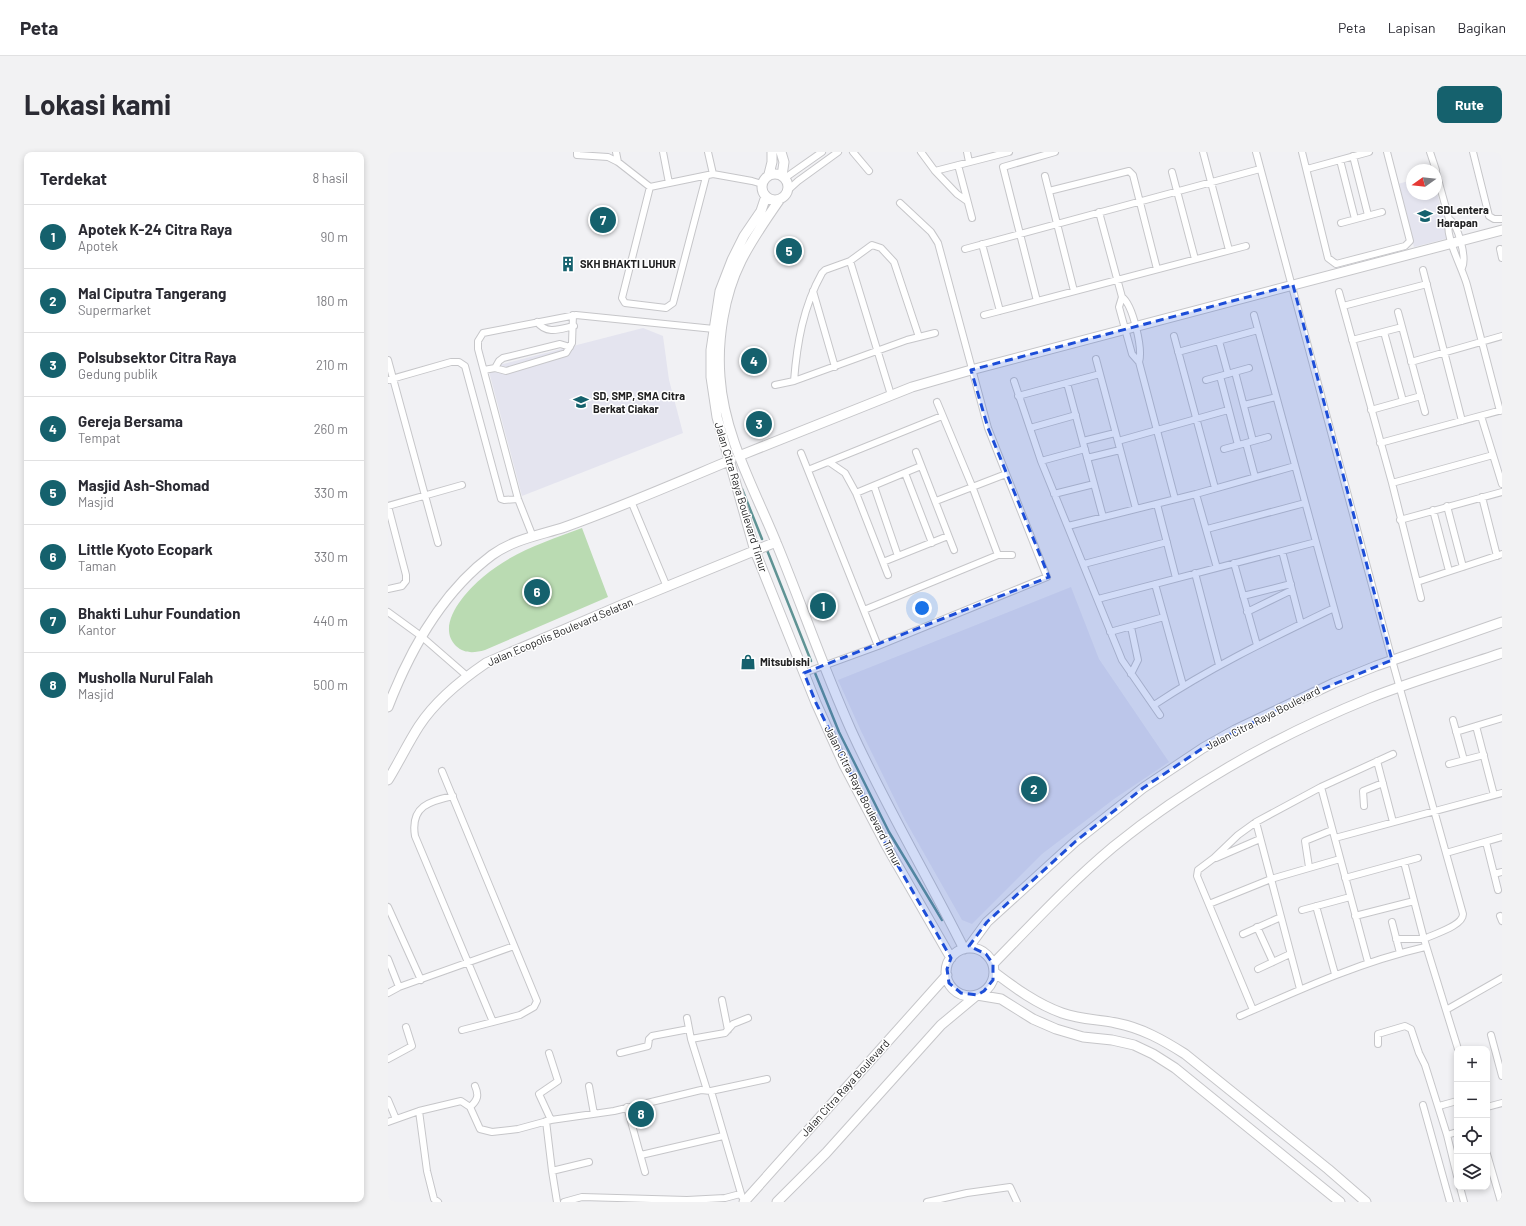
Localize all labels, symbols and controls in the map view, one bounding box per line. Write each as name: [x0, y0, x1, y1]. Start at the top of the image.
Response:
text: Peta: [20, 16, 58, 39]
text: Peta: [1338, 19, 1366, 36]
text: Lapisan: [1388, 19, 1436, 36]
text: Bagikan: [1458, 19, 1506, 36]
button: Rute: [1437, 86, 1502, 123]
text: Lokasi kami: [24, 87, 171, 121]
north arrow: [1406, 164, 1442, 200]
text: Terdekat: [40, 168, 107, 188]
text: 8 hasil: [312, 170, 348, 186]
place label: SDLentera Harapan: [1437, 203, 1489, 229]
pin: 7: [590, 205, 616, 235]
school or university icon: SDLentera Harapan: [1416, 207, 1434, 225]
text: Apotek K-24 Citra Raya: [78, 220, 232, 238]
text: 1: [51, 229, 55, 245]
text: 90 m: [321, 229, 348, 245]
pin: 5: [776, 236, 802, 266]
text: Apotek: [78, 238, 118, 254]
building icon: SKH BHAKTI LUHUR: [559, 255, 577, 273]
place label: SKH BHAKTI LUHUR: [580, 257, 676, 270]
text: Mal Ciputra Tangerang: [78, 284, 226, 302]
text: 2: [49, 293, 57, 309]
text: 180 m: [316, 293, 348, 309]
text: Supermarket: [78, 302, 151, 318]
pin: 4: [741, 346, 767, 376]
text: Polsubsektor Citra Raya: [78, 348, 236, 366]
text: 3: [49, 357, 57, 373]
text: 210 m: [316, 357, 348, 373]
text: Gedung publik: [78, 366, 158, 382]
place label: SD, SMP, SMA Citra Berkat Ciakar: [593, 389, 685, 415]
school or university icon: SD, SMP, SMA Citra Berkat Ciakar: [572, 393, 590, 411]
pin: 3: [746, 409, 772, 439]
text: Gereja Bersama: [78, 412, 183, 430]
street label: Jalan Citra Raya Boulevard Timur: [712, 420, 771, 574]
text: 4: [49, 421, 57, 437]
text: 260 m: [314, 421, 348, 437]
text: Tempat: [78, 430, 121, 446]
text: Masjid Ash-Shomad: [78, 476, 210, 494]
text: 5: [49, 485, 57, 501]
text: 330 m: [314, 485, 348, 501]
text: Masjid: [78, 494, 114, 510]
text: Little Kyoto Ecopark: [78, 540, 213, 558]
text: 6: [50, 549, 56, 565]
text: 330 m: [314, 549, 348, 565]
text: Taman: [78, 558, 116, 574]
pin: 6: [524, 577, 550, 607]
pin: 1: [810, 591, 836, 621]
street label: Jalan Ecopolis Boulevard Selatan: [485, 595, 635, 668]
your location: [912, 598, 932, 618]
text: Bhakti Luhur Foundation: [78, 604, 240, 622]
text: 7: [50, 613, 56, 629]
text: 440 m: [313, 613, 348, 629]
text: Kantor: [78, 622, 116, 638]
shop icon: Mitsubishi: [739, 653, 757, 671]
place label: Mitsubishi: [760, 655, 810, 668]
text: Musholla Nurul Falah: [78, 668, 213, 686]
text: 8: [49, 677, 57, 693]
text: 500 m: [313, 677, 348, 693]
street label: Jalan Citra Raya Boulevard: [1204, 683, 1322, 752]
text: Masjid: [78, 686, 114, 702]
street label: Jalan Citra Raya Boulevard Timur: [822, 723, 905, 868]
pin: 2: [1021, 774, 1047, 804]
street label: Jalan Citra Raya Boulevard: [798, 1036, 892, 1139]
map controls: [1454, 1046, 1490, 1190]
button: +: [1454, 1046, 1490, 1082]
button: −: [1454, 1082, 1490, 1118]
pin: 8: [628, 1099, 654, 1129]
button: locate: [1454, 1118, 1490, 1154]
button: layers: [1454, 1154, 1490, 1190]

